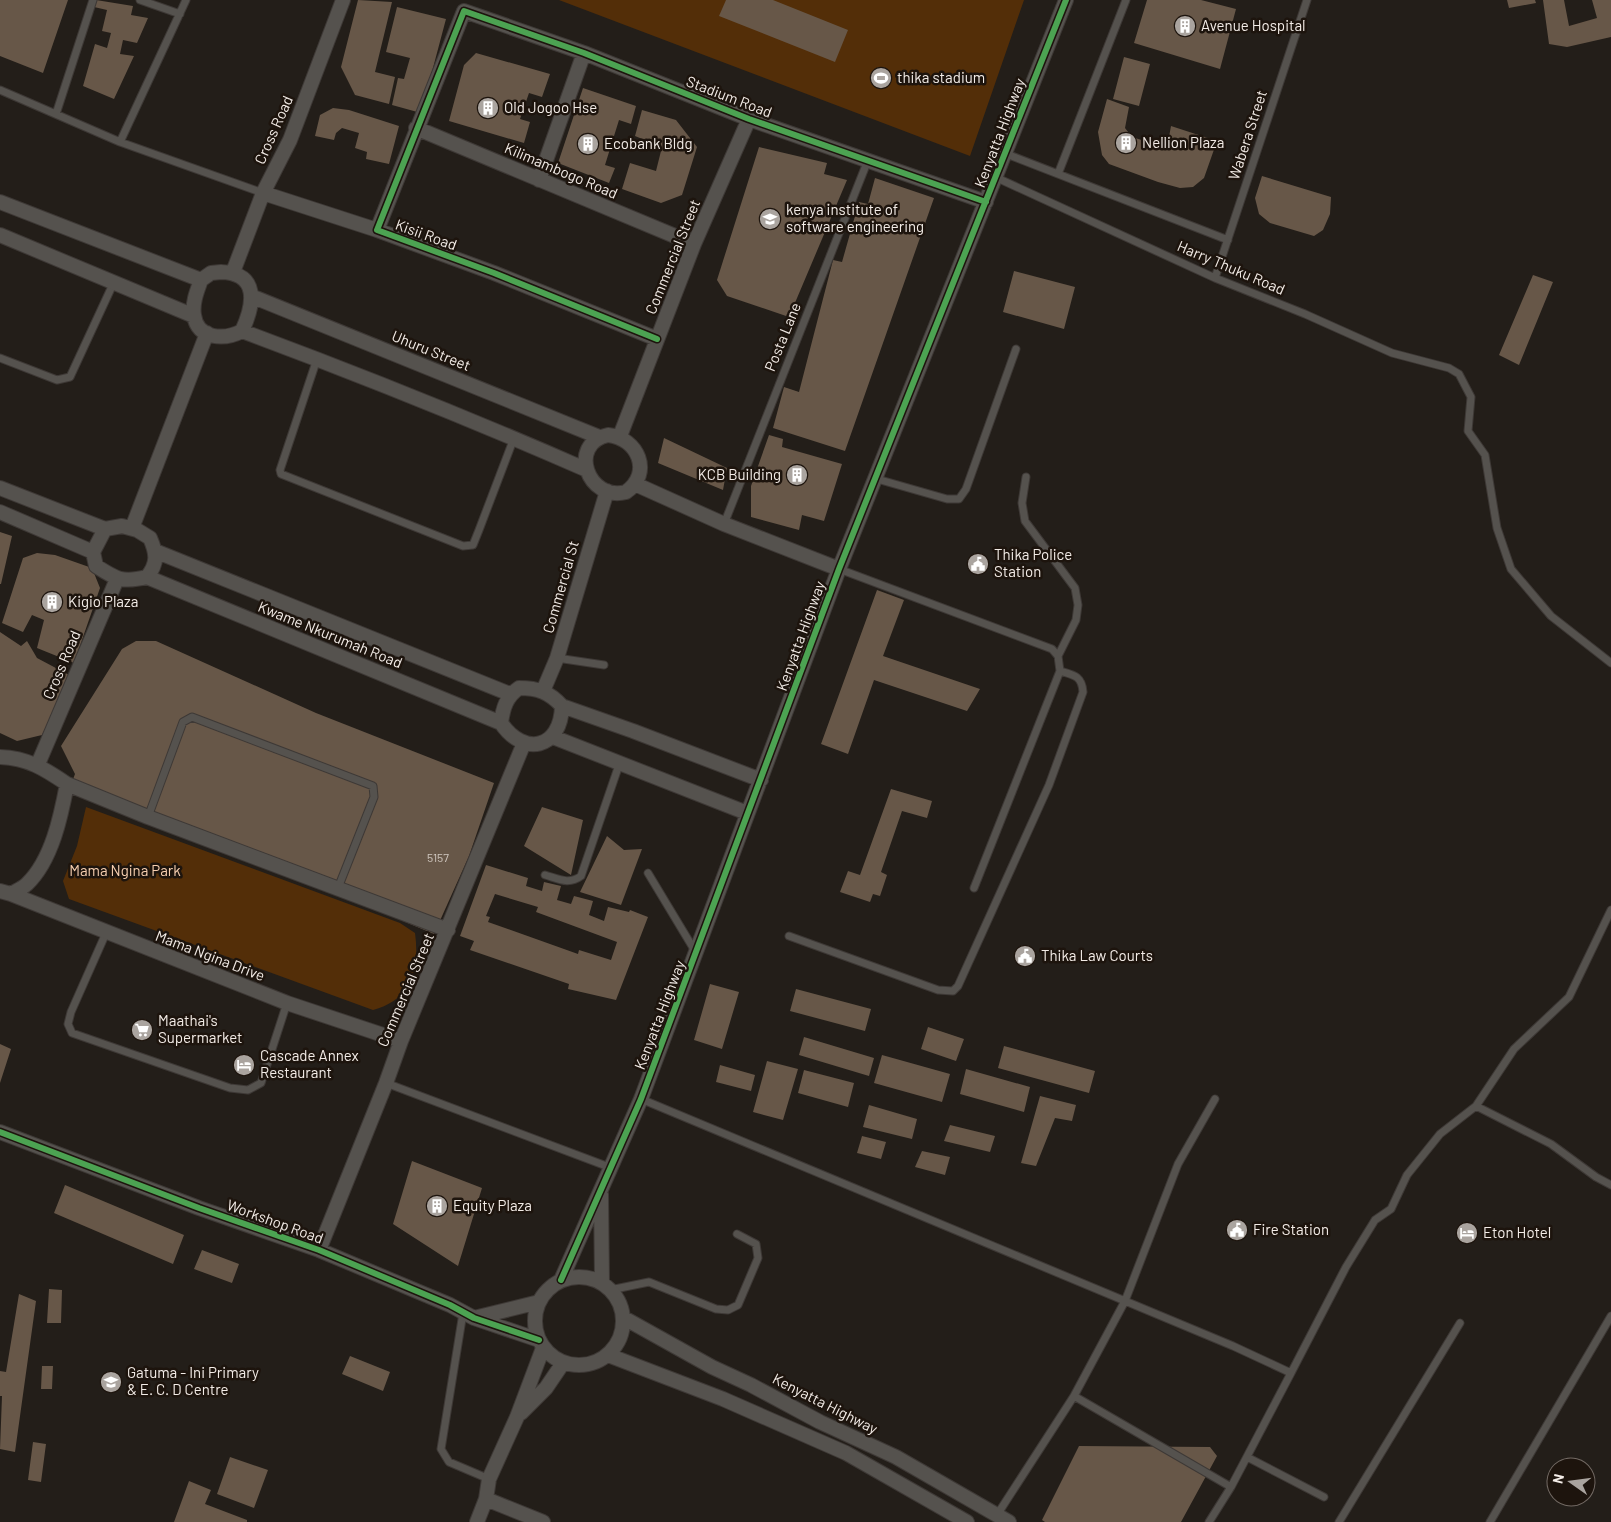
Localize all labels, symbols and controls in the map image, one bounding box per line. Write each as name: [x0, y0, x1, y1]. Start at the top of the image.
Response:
building icon: Avenue Hospital: [1173, 14, 1197, 38]
place label: Avenue Hospital: [1201, 16, 1306, 34]
sports icon: thika stadium: [869, 66, 893, 90]
place label: thika stadium: [897, 68, 985, 86]
street label: Stadium Road: [684, 71, 775, 121]
street label: Kenyatta Highway: [970, 75, 1028, 190]
street label: Wabera Street: [1224, 88, 1270, 182]
street label: Cross Road: [250, 93, 296, 167]
building icon: Old Jogoo Hse: [476, 96, 500, 120]
place label: Old Jogoo Hse: [504, 98, 597, 116]
building icon: Nellion Plaza: [1114, 131, 1138, 155]
building icon: Ecobank Bldg: [576, 132, 600, 156]
place label: Nellion Plaza: [1142, 133, 1224, 151]
place label: Ecobank Bldg: [604, 134, 693, 152]
street label: Kilimambogo Road: [502, 138, 621, 202]
street label: Commercial Street: [641, 197, 703, 317]
place label: kenya institute of software engineering: [786, 200, 924, 235]
school or university icon: kenya institute of software engineering: [758, 207, 782, 231]
street label: Kisii Road: [393, 215, 460, 253]
street label: Harry Thuku Road: [1175, 236, 1288, 298]
street label: Posta Lane: [760, 300, 804, 374]
street label: Uhuru Street: [389, 326, 473, 374]
building icon: KCB Building: [785, 463, 809, 487]
place label: KCB Building: [698, 465, 781, 483]
street label: Commercial St: [538, 538, 582, 635]
place label: Thika Police Station: [994, 545, 1072, 580]
public building icon: Thika Police Station: [966, 552, 990, 576]
street label: Kenyatta Highway: [772, 578, 828, 693]
building icon: Kigio Plaza: [40, 590, 64, 614]
place label: Kigio Plaza: [68, 592, 138, 610]
street label: Kwame Nkurumah Road: [256, 597, 405, 671]
street label: Cross Road: [39, 627, 84, 702]
house number: 5157: [427, 850, 449, 864]
park label: Mama Ngina Park: [69, 861, 181, 879]
street label: Mama Ngina Drive: [153, 926, 268, 984]
street label: Commercial Street: [373, 930, 437, 1049]
public building icon: Thika Law Courts: [1013, 944, 1037, 968]
place label: Thika Law Courts: [1041, 946, 1153, 964]
street label: Kenyatta Highway: [630, 957, 688, 1072]
place label: Maathai's Supermarket: [158, 1011, 243, 1046]
supermarket icon: Maathai's Supermarket: [130, 1018, 154, 1042]
place label: Cascade Annex Restaurant: [260, 1046, 359, 1081]
hotel icon: Cascade Annex Restaurant: [232, 1053, 256, 1077]
building icon: Equity Plaza: [425, 1194, 449, 1218]
street label: Workshop Road: [225, 1195, 326, 1247]
place label: Equity Plaza: [453, 1196, 532, 1214]
public building icon: Fire Station: [1225, 1218, 1249, 1242]
place label: Fire Station: [1253, 1220, 1329, 1238]
hotel icon: Eton Hotel: [1455, 1221, 1479, 1245]
place label: Eton Hotel: [1483, 1223, 1551, 1241]
place label: Gatuma - Ini Primary & E. C. D Centre: [127, 1363, 259, 1398]
street label: Kenyatta Highway: [770, 1369, 881, 1437]
school or university icon: Gatuma - Ini Primary & E. C. D Centre: [99, 1370, 123, 1394]
north arrow: [1546, 1457, 1596, 1507]
text: N: [1549, 1472, 1567, 1485]

